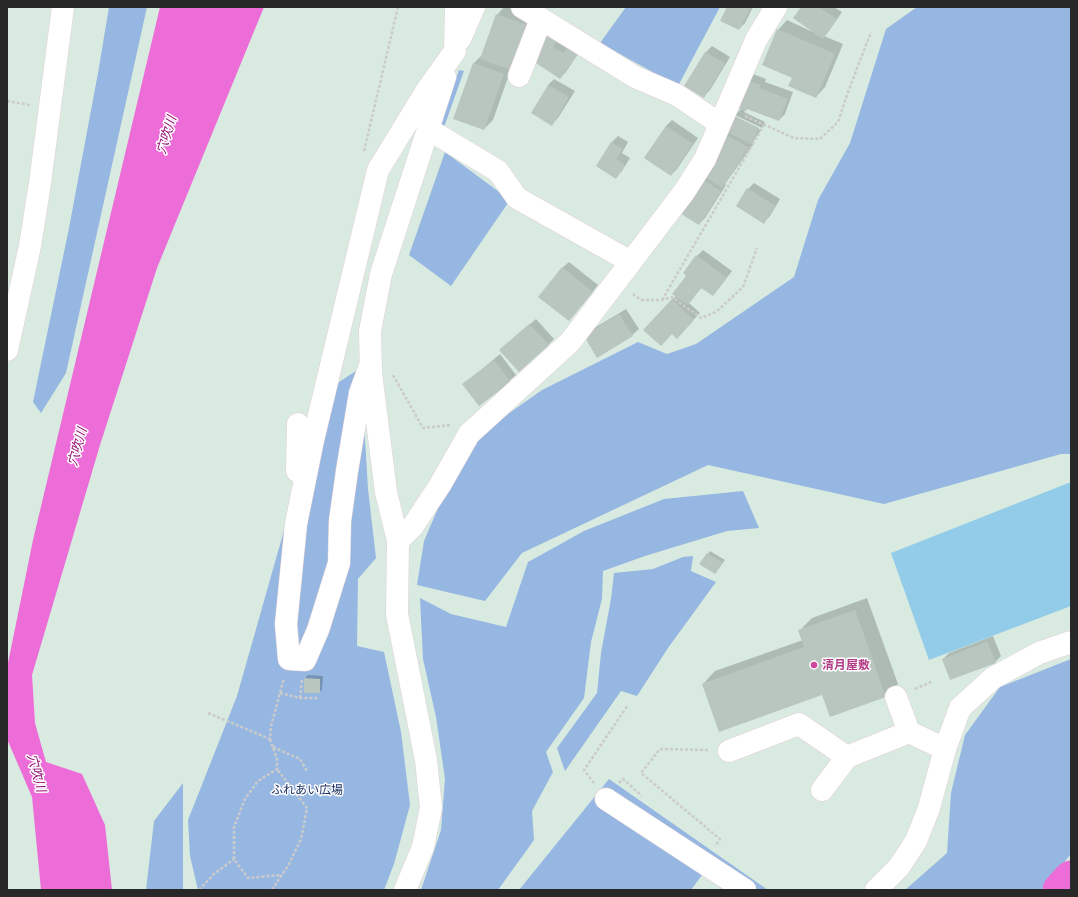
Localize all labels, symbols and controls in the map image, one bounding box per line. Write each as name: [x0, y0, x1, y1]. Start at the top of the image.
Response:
water label: 穴吹川: [154, 114, 180, 156]
water label: 穴吹川: [65, 426, 91, 468]
place label: 清月屋敷: [822, 658, 870, 672]
marker: 清月屋敷: [809, 660, 819, 670]
water label: 穴吹川: [23, 752, 49, 794]
park label: ふれあい広場: [271, 783, 343, 797]

